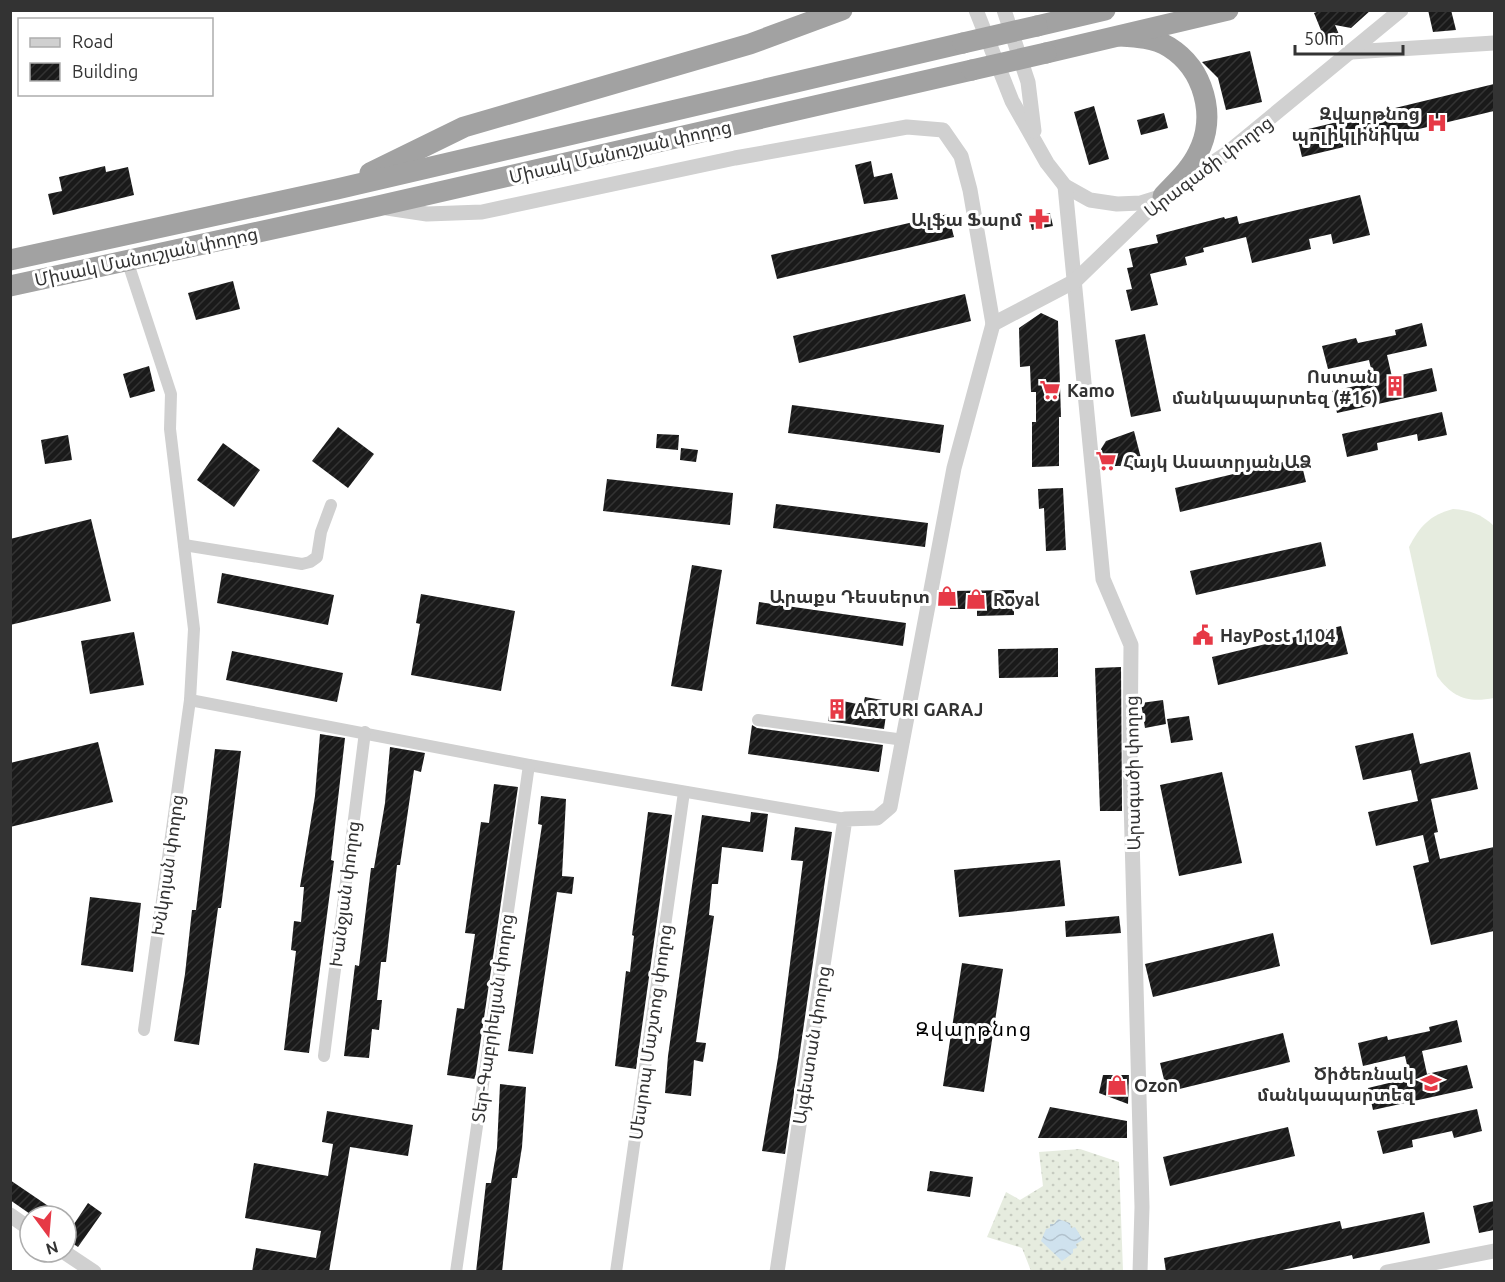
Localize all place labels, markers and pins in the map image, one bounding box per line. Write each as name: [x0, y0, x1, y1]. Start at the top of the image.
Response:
place label: Զվարթնոց պոլիկլինիկա: [1292, 103, 1420, 145]
hospital icon: Զվարթնոց պոլիկլինիկա: [1425, 111, 1449, 135]
pharmacy icon: Ալֆա Ֆարմ: [1027, 207, 1051, 231]
place label: Ալֆա Ֆարմ: [911, 209, 1022, 230]
place label: Ոստան մանկապարտեզ (#16): [1172, 366, 1378, 408]
building icon: Ոստան մանկապարտեզ (#16): [1383, 374, 1407, 398]
supermarket icon: Kamo: [1038, 378, 1062, 402]
place label: Kamo: [1067, 380, 1115, 400]
supermarket icon: Հայկ Ասատրյան ԱՁ: [1094, 449, 1118, 473]
place label: Հայկ Ասատրյան ԱՁ: [1123, 451, 1312, 472]
shop icon: Արաքս Դեսսերտ: [935, 584, 959, 608]
place label: Արաքս Դեսսերտ: [769, 586, 930, 607]
shop icon: Royal: [964, 587, 988, 611]
place label: Royal: [993, 589, 1040, 609]
public building icon: HayPost 1104: [1191, 623, 1215, 647]
place label: HayPost 1104: [1220, 625, 1335, 645]
building icon: ARTURI GARAJ: [825, 697, 849, 721]
place label: ARTURI GARAJ: [854, 699, 983, 719]
place label: Ծիծեռնակ մանկապարտեզ: [1257, 1063, 1415, 1105]
school or university icon: Ծիծեռնակ մանկապարտեզ: [1419, 1071, 1443, 1095]
shop icon: Ozon: [1105, 1073, 1129, 1097]
place label: Ozon: [1134, 1075, 1178, 1095]

